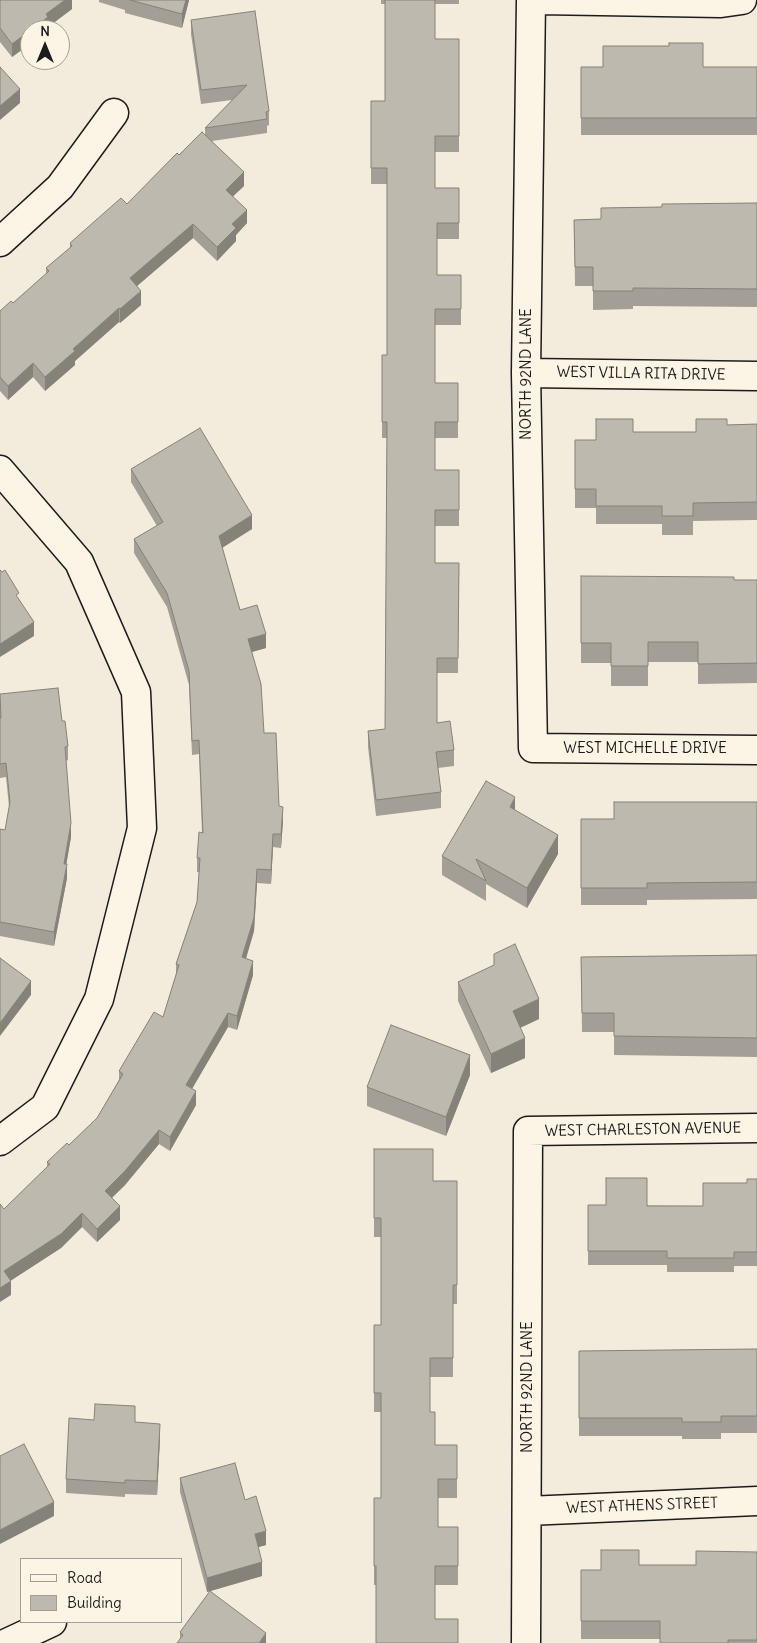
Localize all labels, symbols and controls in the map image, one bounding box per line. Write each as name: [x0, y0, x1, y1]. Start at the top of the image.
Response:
north arrow: [20, 20, 70, 70]
text: N: [40, 22, 50, 40]
street label: NORTH 92ND LANE: [518, 308, 536, 440]
street label: WEST VILLA RITA DRIVE: [556, 364, 726, 384]
street label: WEST MICHELLE DRIVE: [563, 740, 727, 758]
street label: WEST CHARLESTON AVENUE: [544, 1119, 742, 1141]
street label: NORTH 92ND LANE: [519, 1321, 537, 1453]
street label: WEST ATHENS STREET: [566, 1494, 718, 1518]
legend: [20, 1558, 182, 1623]
text: Road: [67, 1568, 102, 1587]
text: Building: [67, 1593, 122, 1612]

